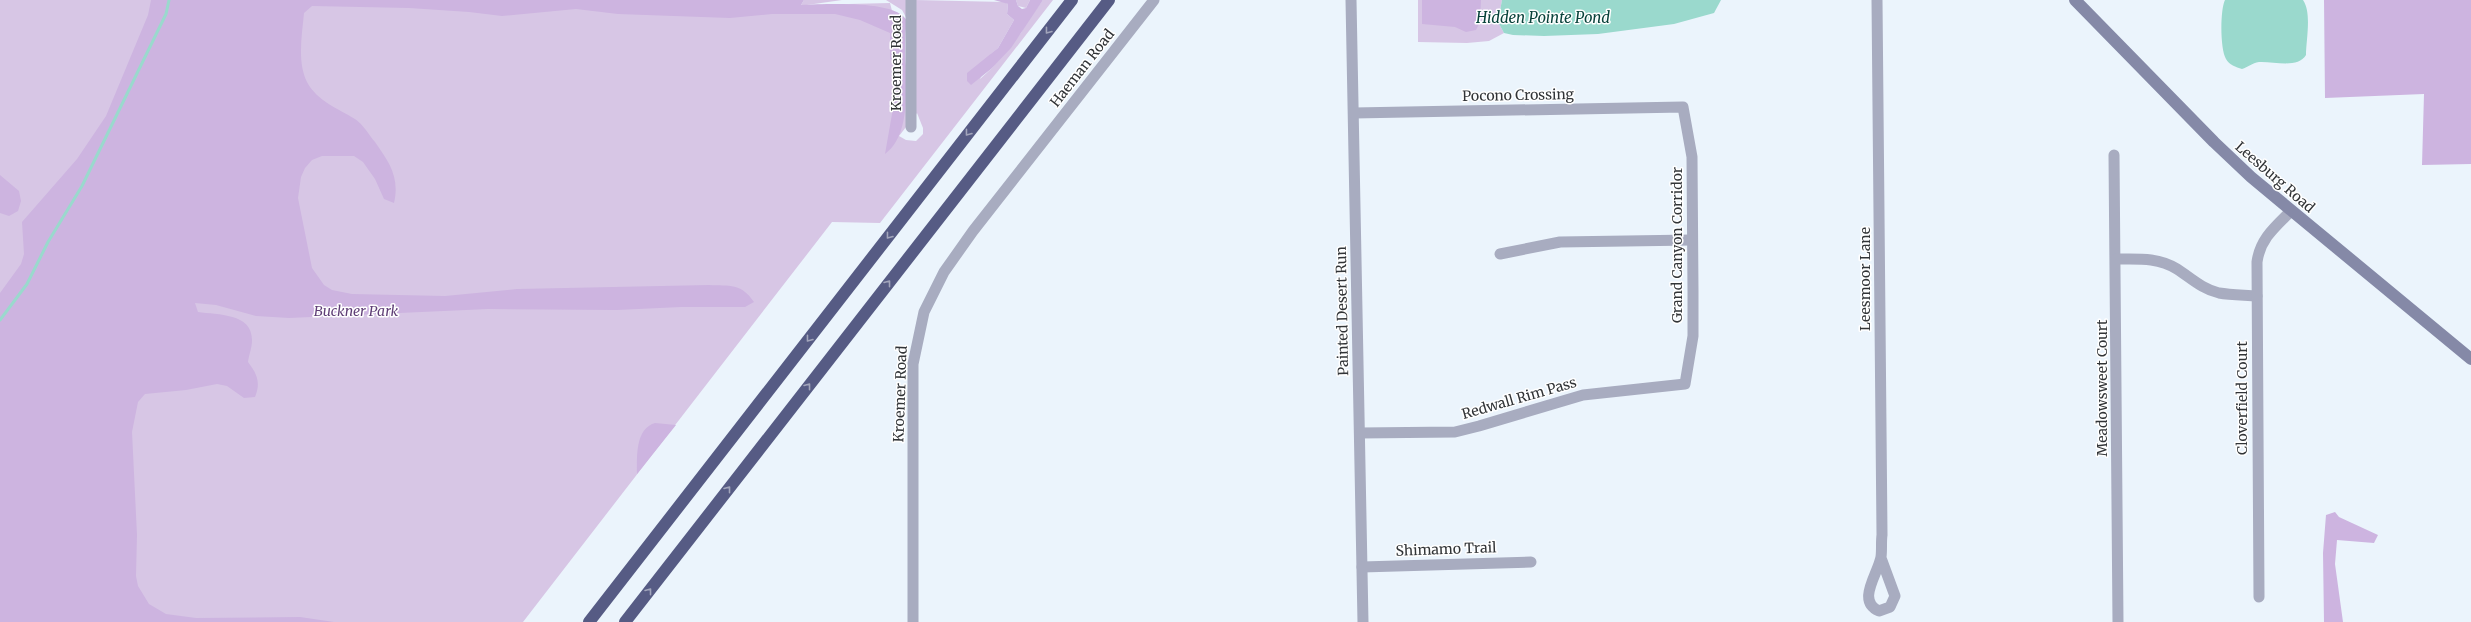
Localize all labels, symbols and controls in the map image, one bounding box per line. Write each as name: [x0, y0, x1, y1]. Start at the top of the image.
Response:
water label: Hidden Pointe Pond: [1475, 8, 1610, 27]
street label: Kroemer Road: [887, 14, 905, 111]
street label: Haeman Road: [1046, 25, 1118, 111]
one-way arrow: [1046, 26, 1053, 33]
street label: Pocono Crossing: [1462, 85, 1575, 105]
one-way arrow: [966, 129, 973, 136]
street label: Leesburg Road: [2232, 138, 2319, 217]
street label: Grand Canyon Corridor: [1668, 167, 1686, 323]
street label: Leesmoor Lane: [1856, 227, 1874, 331]
one-way arrow: [886, 232, 893, 239]
street label: Painted Desert Run: [1332, 246, 1352, 376]
one-way arrow: [883, 281, 890, 288]
park label: Buckner Park: [314, 302, 399, 320]
street label: Meadowsweet Court: [2093, 319, 2111, 457]
one-way arrow: [807, 334, 814, 341]
street label: Cloverfield Court: [2233, 340, 2251, 455]
street label: Kroemer Road: [889, 345, 911, 443]
street label: Redwall Rim Pass: [1460, 373, 1579, 423]
one-way arrow: [804, 383, 811, 390]
one-way arrow: [724, 486, 731, 493]
street label: Shimamo Trail: [1395, 538, 1497, 560]
one-way arrow: [644, 589, 651, 596]

